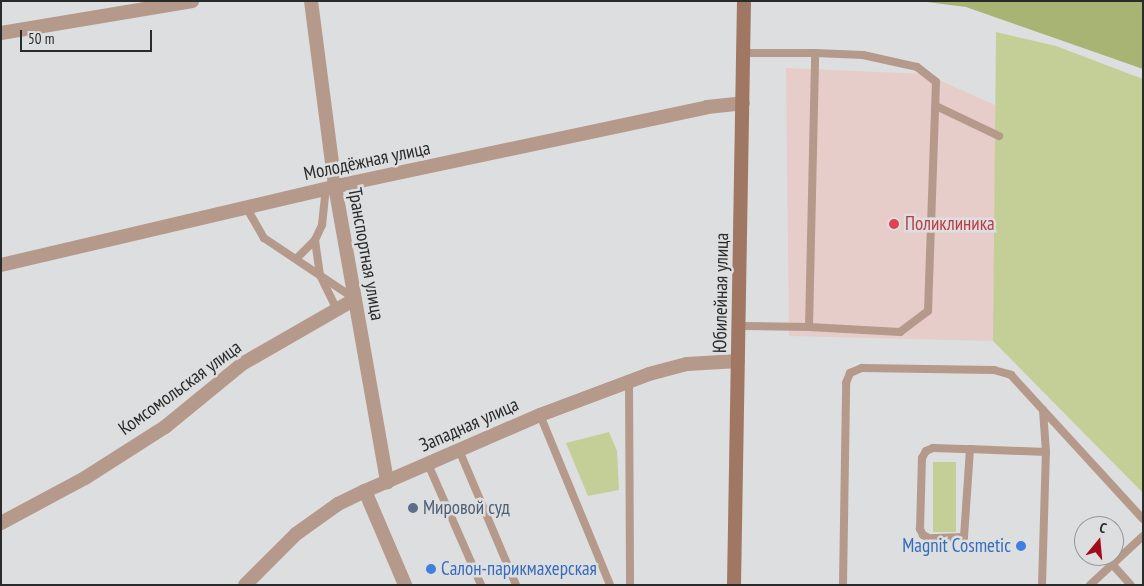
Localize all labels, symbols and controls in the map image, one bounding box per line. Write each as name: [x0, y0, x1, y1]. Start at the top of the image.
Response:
scale bar: [22, 20, 155, 52]
text: 50 m: [28, 29, 54, 48]
street label: Молодёжная улица: [302, 136, 432, 186]
street label: Транспортная улица: [343, 186, 389, 322]
place label: Поликлиника: [905, 213, 995, 235]
marker: Поликлиника: [887, 217, 901, 231]
street label: Юбилейная улица: [709, 233, 733, 353]
street label: Комсомольская улица: [114, 336, 246, 440]
street label: Западная улица: [416, 393, 522, 457]
place label: Мировой суд: [423, 497, 510, 519]
marker: Мировой суд: [407, 502, 419, 514]
north arrow: [1074, 516, 1124, 566]
text: С: [1097, 518, 1109, 537]
place label: Magnit Cosmetic: [902, 535, 1011, 557]
marker: Magnit Cosmetic: [1015, 540, 1027, 552]
place label: Салон-парикмахерская: [441, 558, 597, 580]
marker: Салон-парикмахерская: [425, 563, 437, 575]

